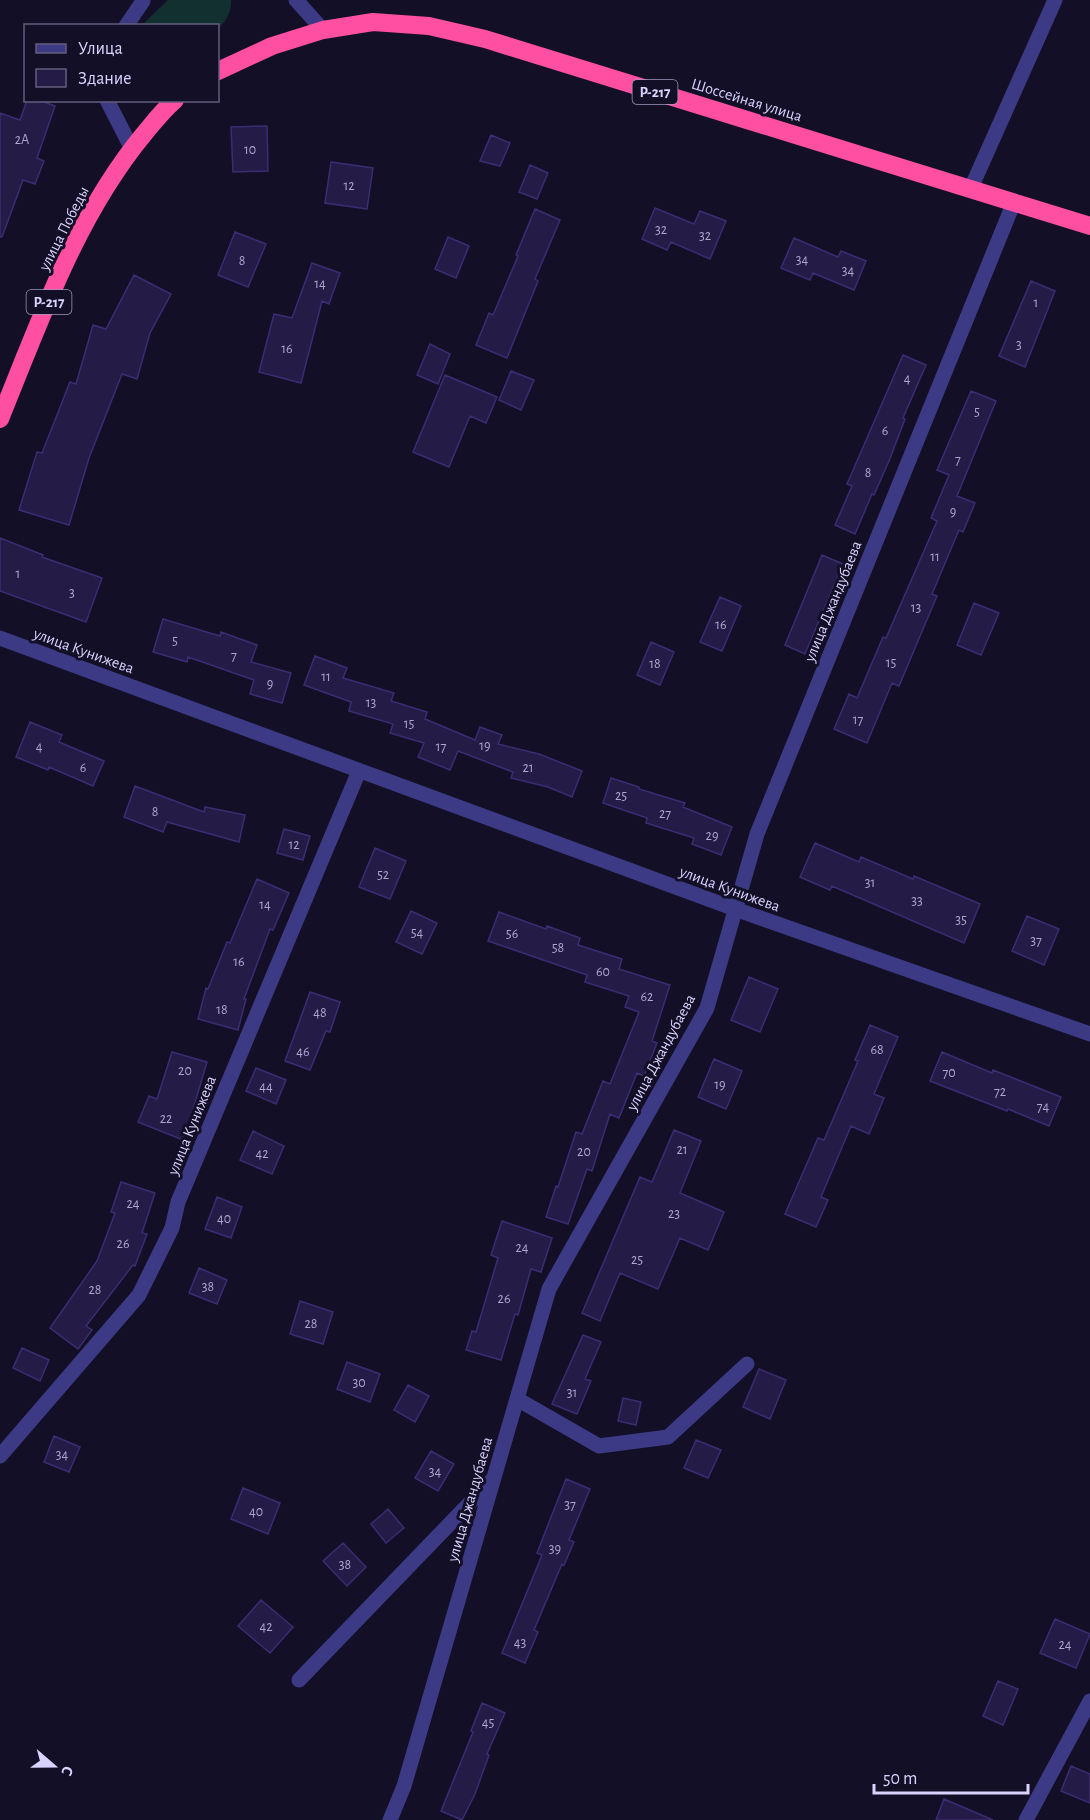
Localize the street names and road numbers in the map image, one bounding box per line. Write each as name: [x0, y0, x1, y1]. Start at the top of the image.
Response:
street label: Шоссейная улица: [689, 76, 804, 125]
road number: Р-217: [632, 80, 678, 104]
street label: улица Победы: [35, 184, 93, 274]
road number: Р-217: [26, 290, 72, 314]
street label: улица Джандубаева: [801, 539, 865, 665]
street label: улица Кунижева: [30, 625, 136, 677]
street label: улица Кунижева: [676, 863, 782, 915]
street label: улица Джандубаева: [623, 992, 699, 1115]
street label: улица Кунижева: [164, 1073, 220, 1179]
street label: улица Джандубаева: [444, 1435, 496, 1565]

